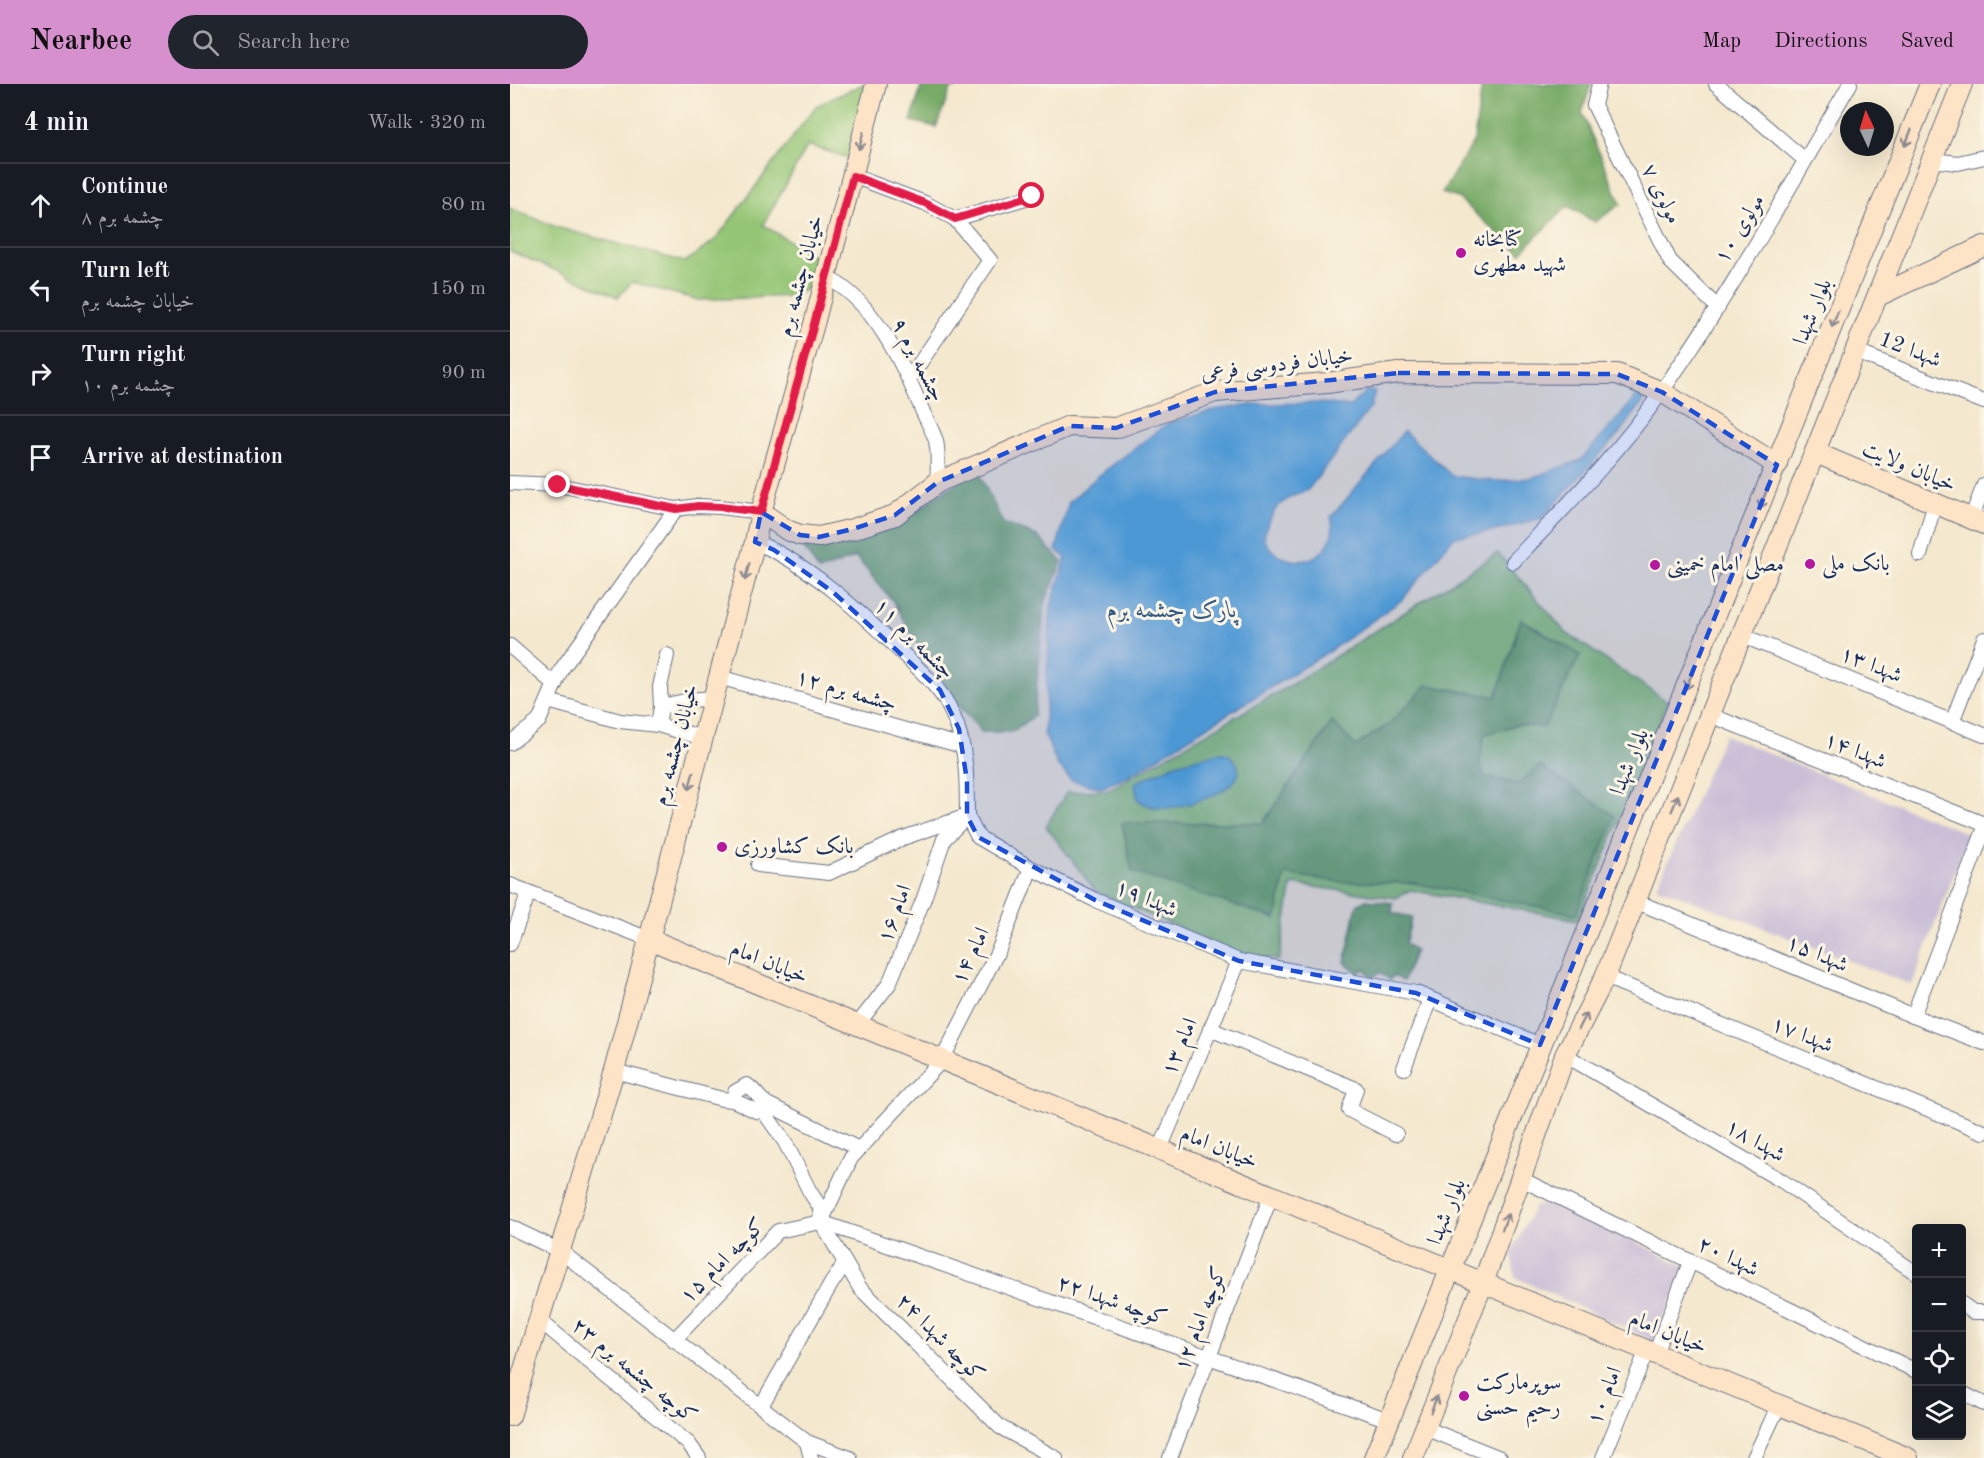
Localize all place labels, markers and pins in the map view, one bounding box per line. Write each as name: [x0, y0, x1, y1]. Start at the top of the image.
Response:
place label: کتابخانه شهید مطهری: [1473, 229, 1566, 278]
marker: کتابخانه شهید مطهری: [1454, 246, 1468, 260]
place label: بانک ملی: [1822, 552, 1890, 579]
place label: مصلی امام خمینی: [1667, 554, 1784, 583]
marker: بانک ملی: [1803, 557, 1817, 571]
marker: مصلی امام خمینی: [1648, 558, 1662, 572]
place label: بانک کشاورزی: [734, 835, 854, 859]
marker: بانک کشاورزی: [715, 840, 729, 854]
place label: سوپرمارکت رحیم حسنی: [1476, 1372, 1561, 1428]
marker: سوپرمارکت رحیم حسنی: [1457, 1389, 1471, 1403]

